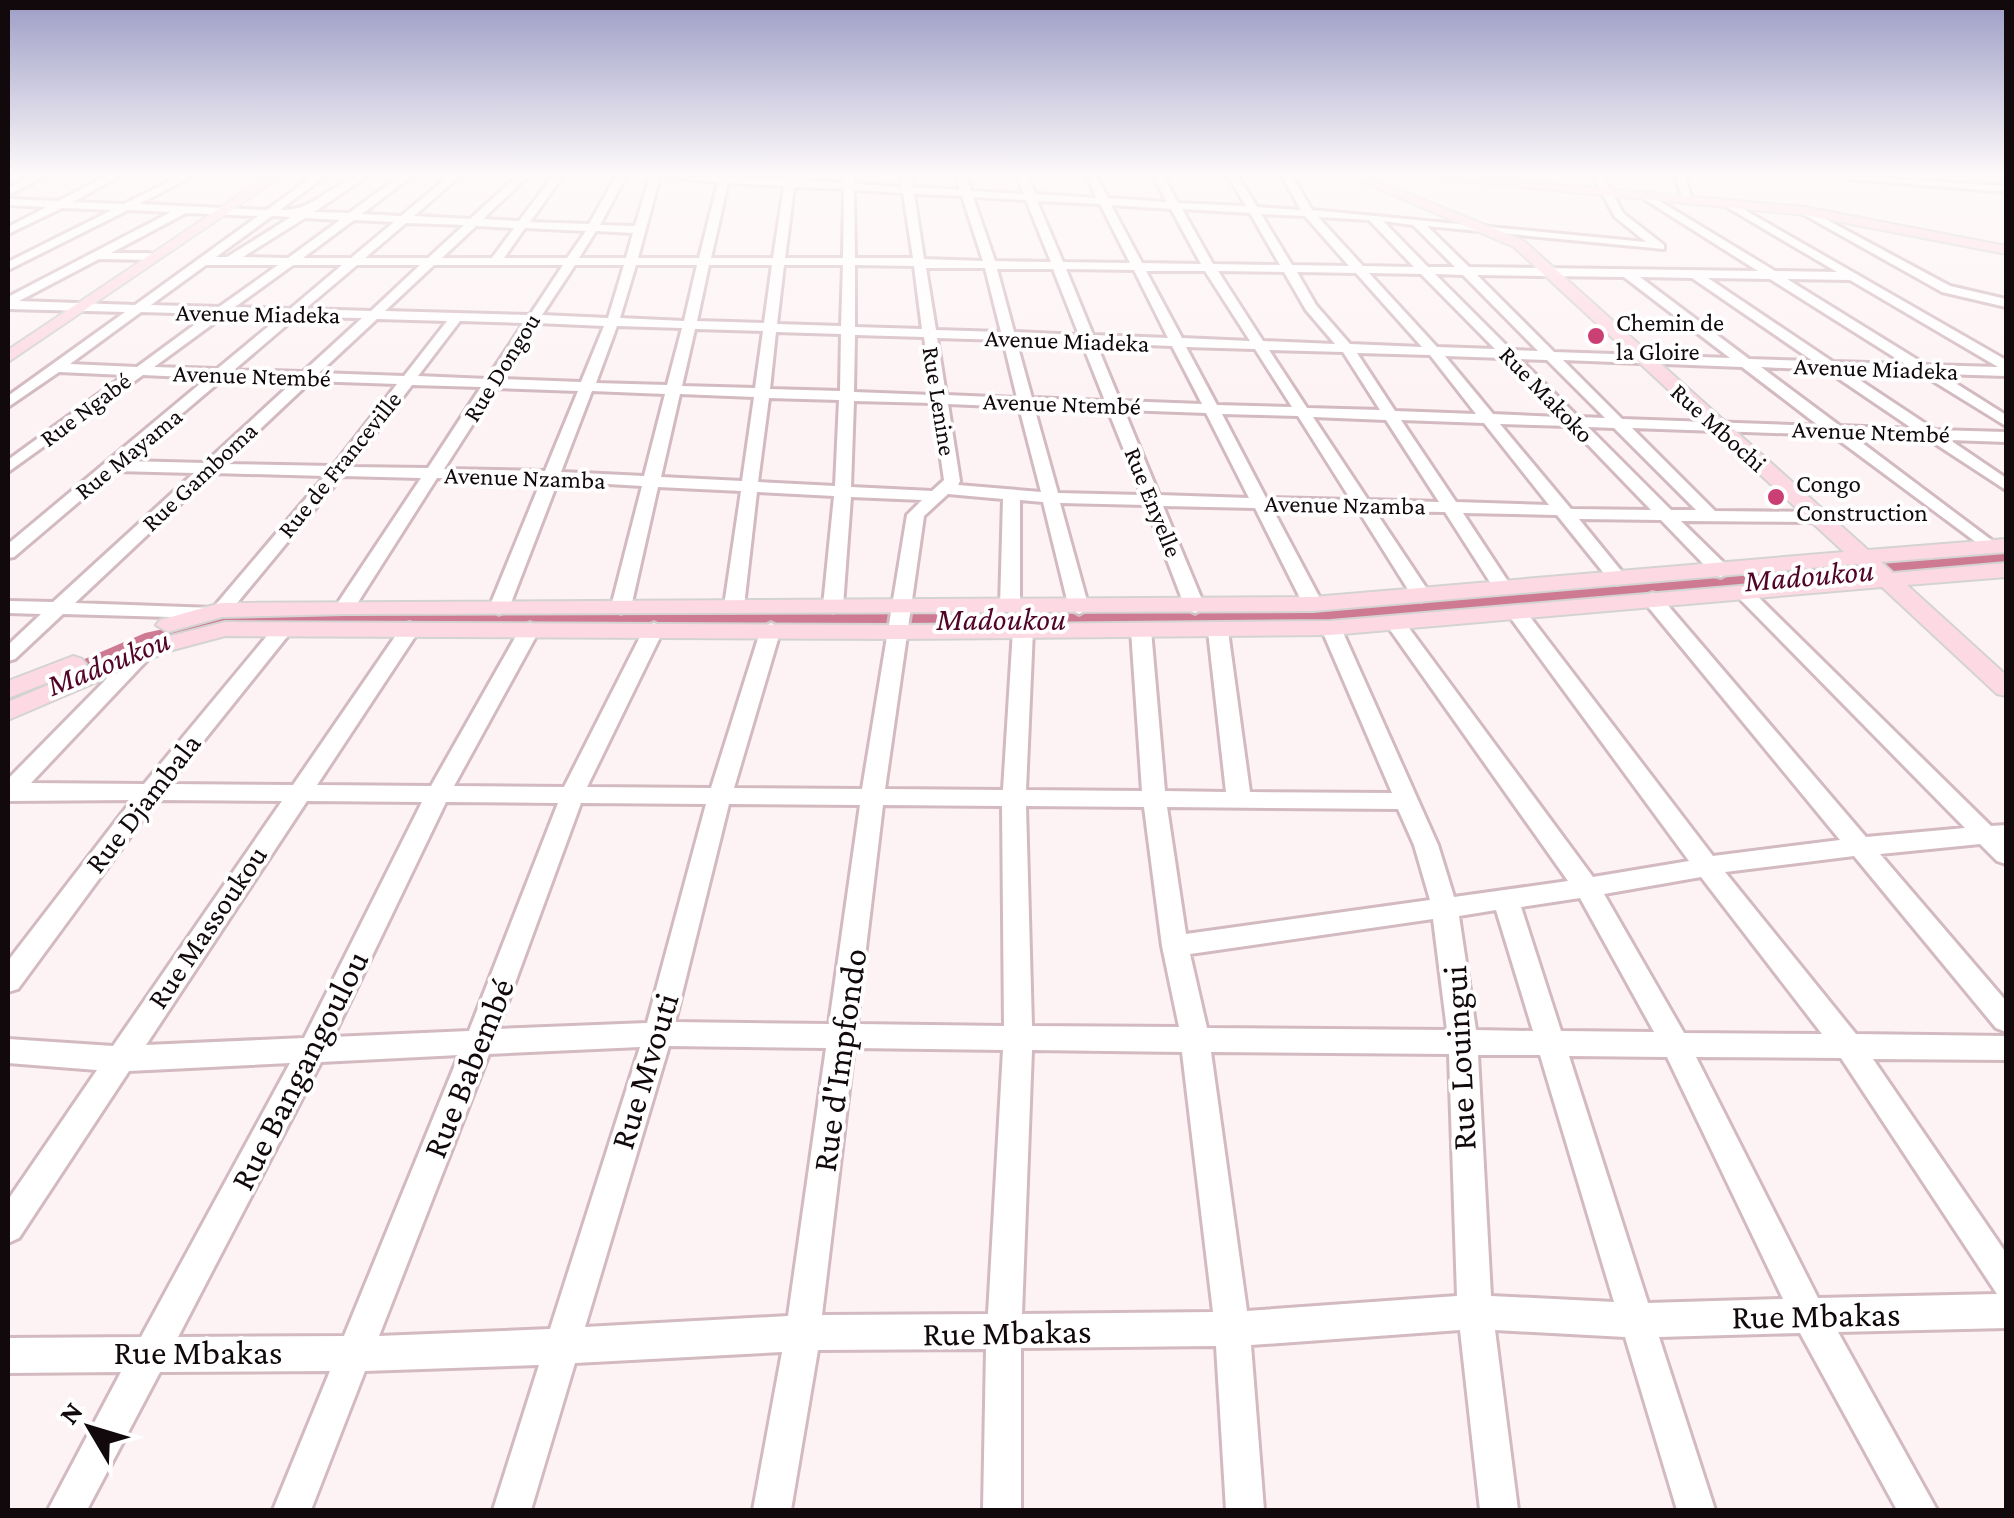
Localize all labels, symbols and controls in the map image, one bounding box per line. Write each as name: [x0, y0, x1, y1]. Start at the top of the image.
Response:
street label: Avenue Miadeka: [175, 299, 341, 328]
street label: Rue Dongou: [457, 308, 546, 427]
place label: Chemin de la Gloire: [1616, 309, 1724, 365]
street label: Avenue Miadeka: [984, 324, 1150, 357]
marker: Chemin de la Gloire: [1585, 325, 1607, 347]
street label: Rue Makoko: [1494, 341, 1599, 448]
street label: Rue Lenine: [918, 344, 961, 458]
street label: Avenue Miadeka: [1793, 352, 1959, 385]
street label: Avenue Ntembé: [173, 359, 331, 392]
street label: Rue Ngabé: [35, 367, 136, 453]
street label: Rue Mbochi: [1666, 378, 1772, 477]
street label: Rue de Franceville: [272, 386, 407, 543]
street label: Avenue Ntembé: [983, 387, 1141, 420]
street label: Rue Mayama: [70, 402, 188, 505]
street label: Avenue Ntembé: [1792, 415, 1950, 448]
street label: Rue Gamboma: [136, 416, 263, 536]
street label: Rue Enyelle: [1118, 443, 1188, 561]
street label: Avenue Nzamba: [444, 461, 606, 494]
place label: Congo Construction: [1796, 470, 1928, 526]
marker: Congo Construction: [1765, 486, 1787, 508]
street label: Avenue Nzamba: [1264, 490, 1426, 519]
water label: Madoukou: [1742, 551, 1875, 599]
water label: Madoukou: [935, 601, 1066, 637]
water label: Madoukou: [40, 621, 175, 703]
street label: Rue Djambala: [78, 726, 208, 879]
street label: Rue Massoukou: [140, 839, 273, 1014]
street label: Rue Bangangoulou: [222, 944, 377, 1196]
street label: Rue d'Impfondo: [805, 946, 874, 1174]
street label: Rue Louingui: [1435, 964, 1484, 1152]
street label: Rue Babembé: [415, 973, 522, 1163]
street label: Rue Mvouti: [602, 988, 687, 1154]
street label: Rue Mbakas: [1731, 1295, 1901, 1336]
street label: Rue Mbakas: [922, 1312, 1092, 1353]
street label: Rue Mbakas: [113, 1333, 283, 1372]
north arrow: [40, 1378, 140, 1478]
text: N: [53, 1396, 89, 1430]

